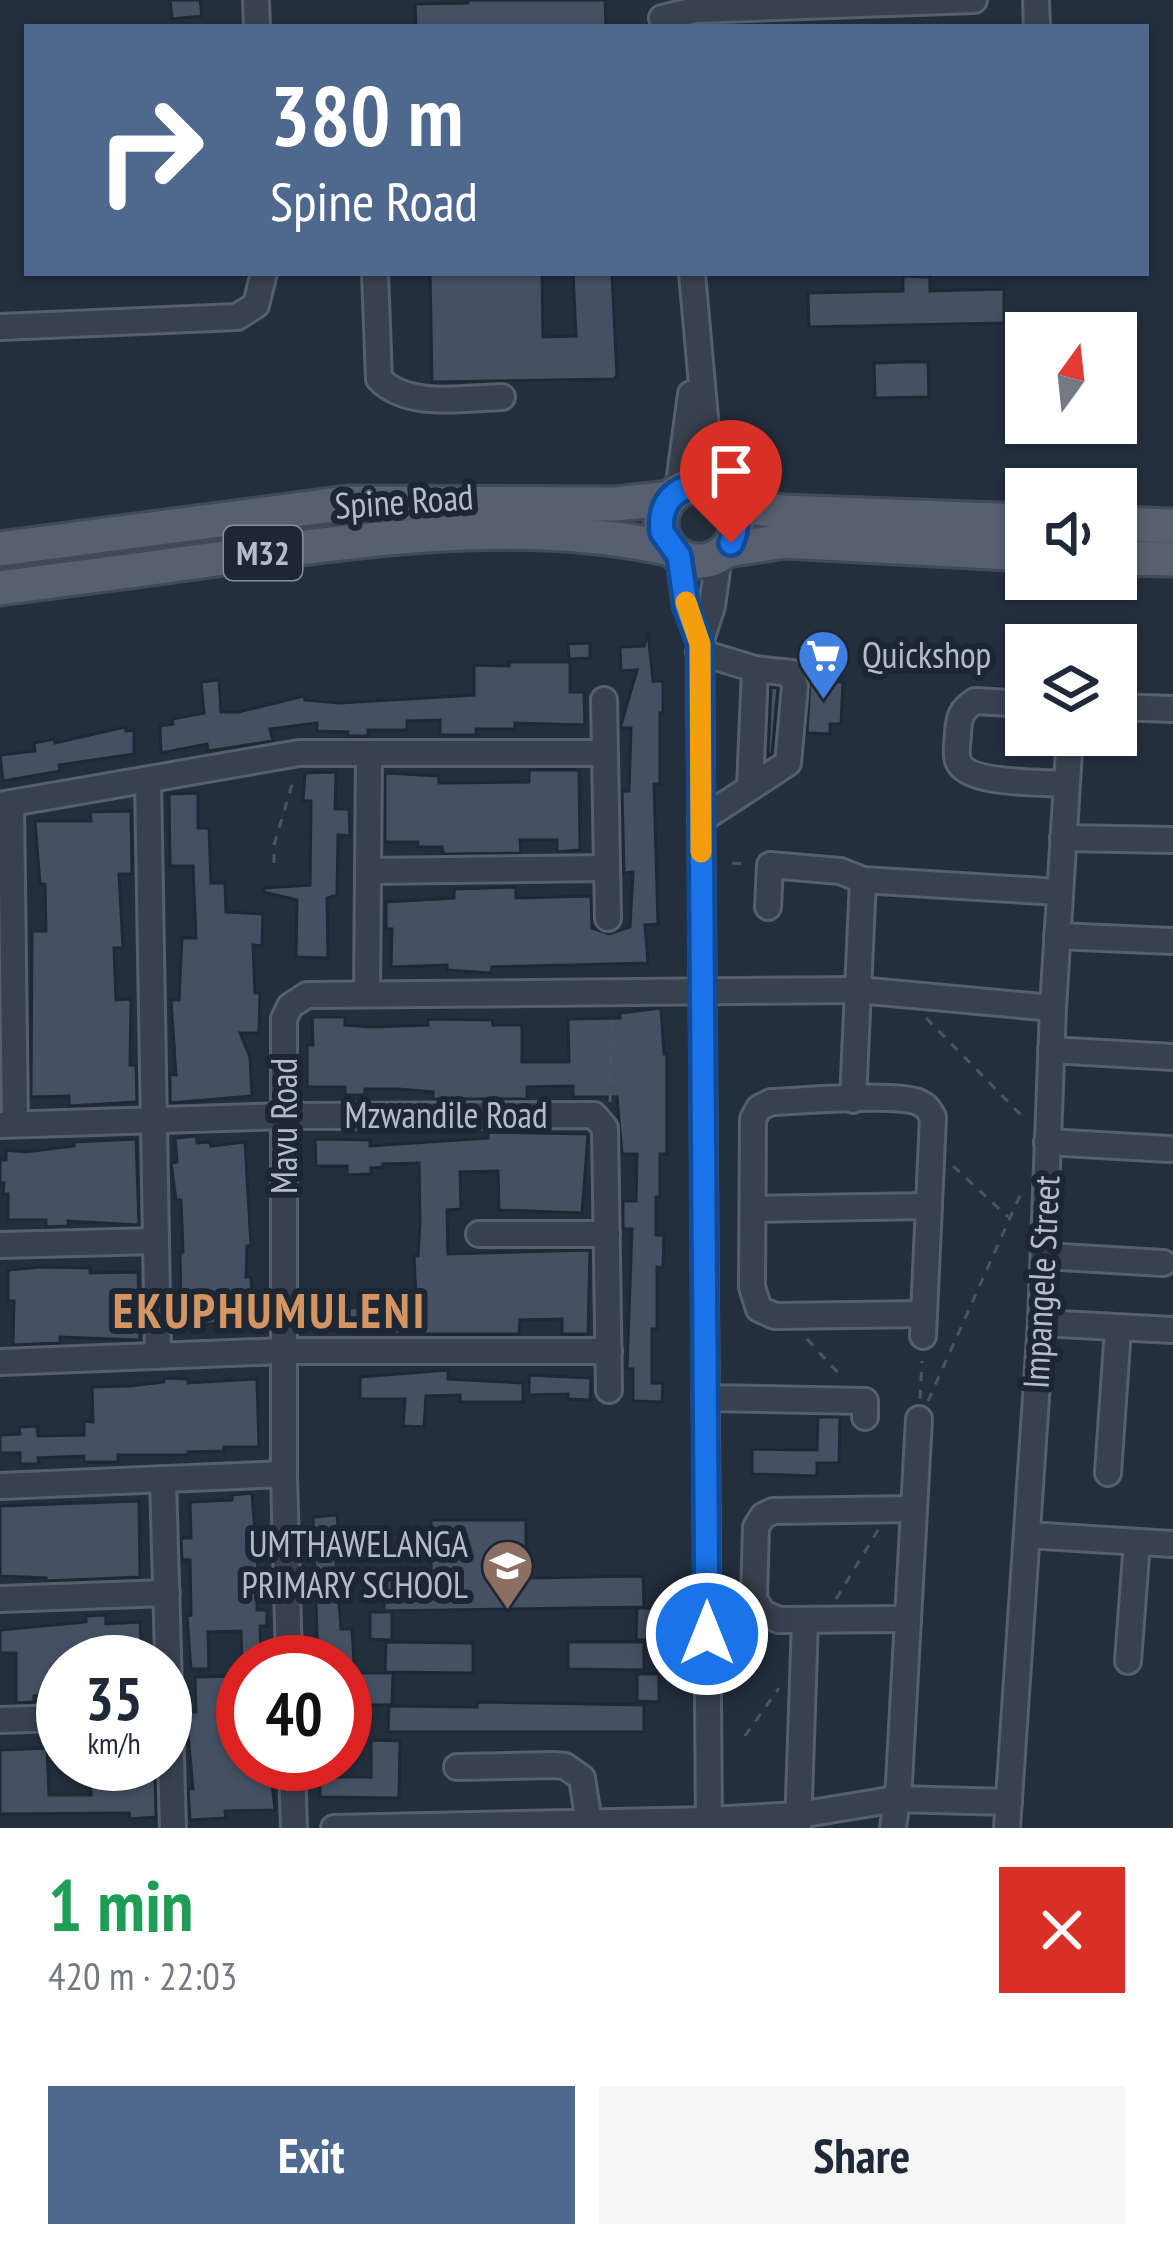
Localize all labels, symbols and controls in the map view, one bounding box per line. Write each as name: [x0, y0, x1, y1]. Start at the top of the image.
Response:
text: 380 m: [270, 60, 463, 169]
icon: right: [72, 72, 228, 228]
text: Spine Road: [270, 166, 478, 236]
north arrow: [1005, 312, 1137, 444]
map controls: [1005, 312, 1137, 756]
pin: [680, 420, 782, 543]
icon: arrive: [698, 438, 764, 504]
button: sound: [1005, 468, 1137, 600]
street label: Spine Road: [333, 472, 475, 529]
road number: M32: [224, 526, 302, 580]
button: layers: [1005, 624, 1137, 756]
supermarket icon: Quickshop: [795, 627, 851, 701]
place label: Quickshop: [862, 631, 991, 678]
street label: Mavu Road: [260, 1058, 307, 1194]
street label: Mzwandile Road: [344, 1091, 548, 1138]
street label: Impangele Street: [1011, 1174, 1070, 1390]
district label: EKUPHUMULENI: [113, 1279, 427, 1341]
place label: UMTHAWELANGA PRIMARY SCHOOL: [242, 1520, 468, 1608]
school or university icon: UMTHAWELANGA PRIMARY SCHOOL: [479, 1537, 535, 1611]
position arrow: [644, 1571, 770, 1697]
speed limit sign: 40: [216, 1635, 372, 1791]
text: 35: [85, 1659, 143, 1737]
text: km/h: [87, 1723, 141, 1762]
text: 1 min: [48, 1858, 193, 1951]
button: close: [999, 1867, 1125, 1993]
text: 420 m · 22:03: [48, 1950, 237, 2001]
button: Exit: [48, 2086, 575, 2224]
button: Share: [599, 2086, 1125, 2224]

